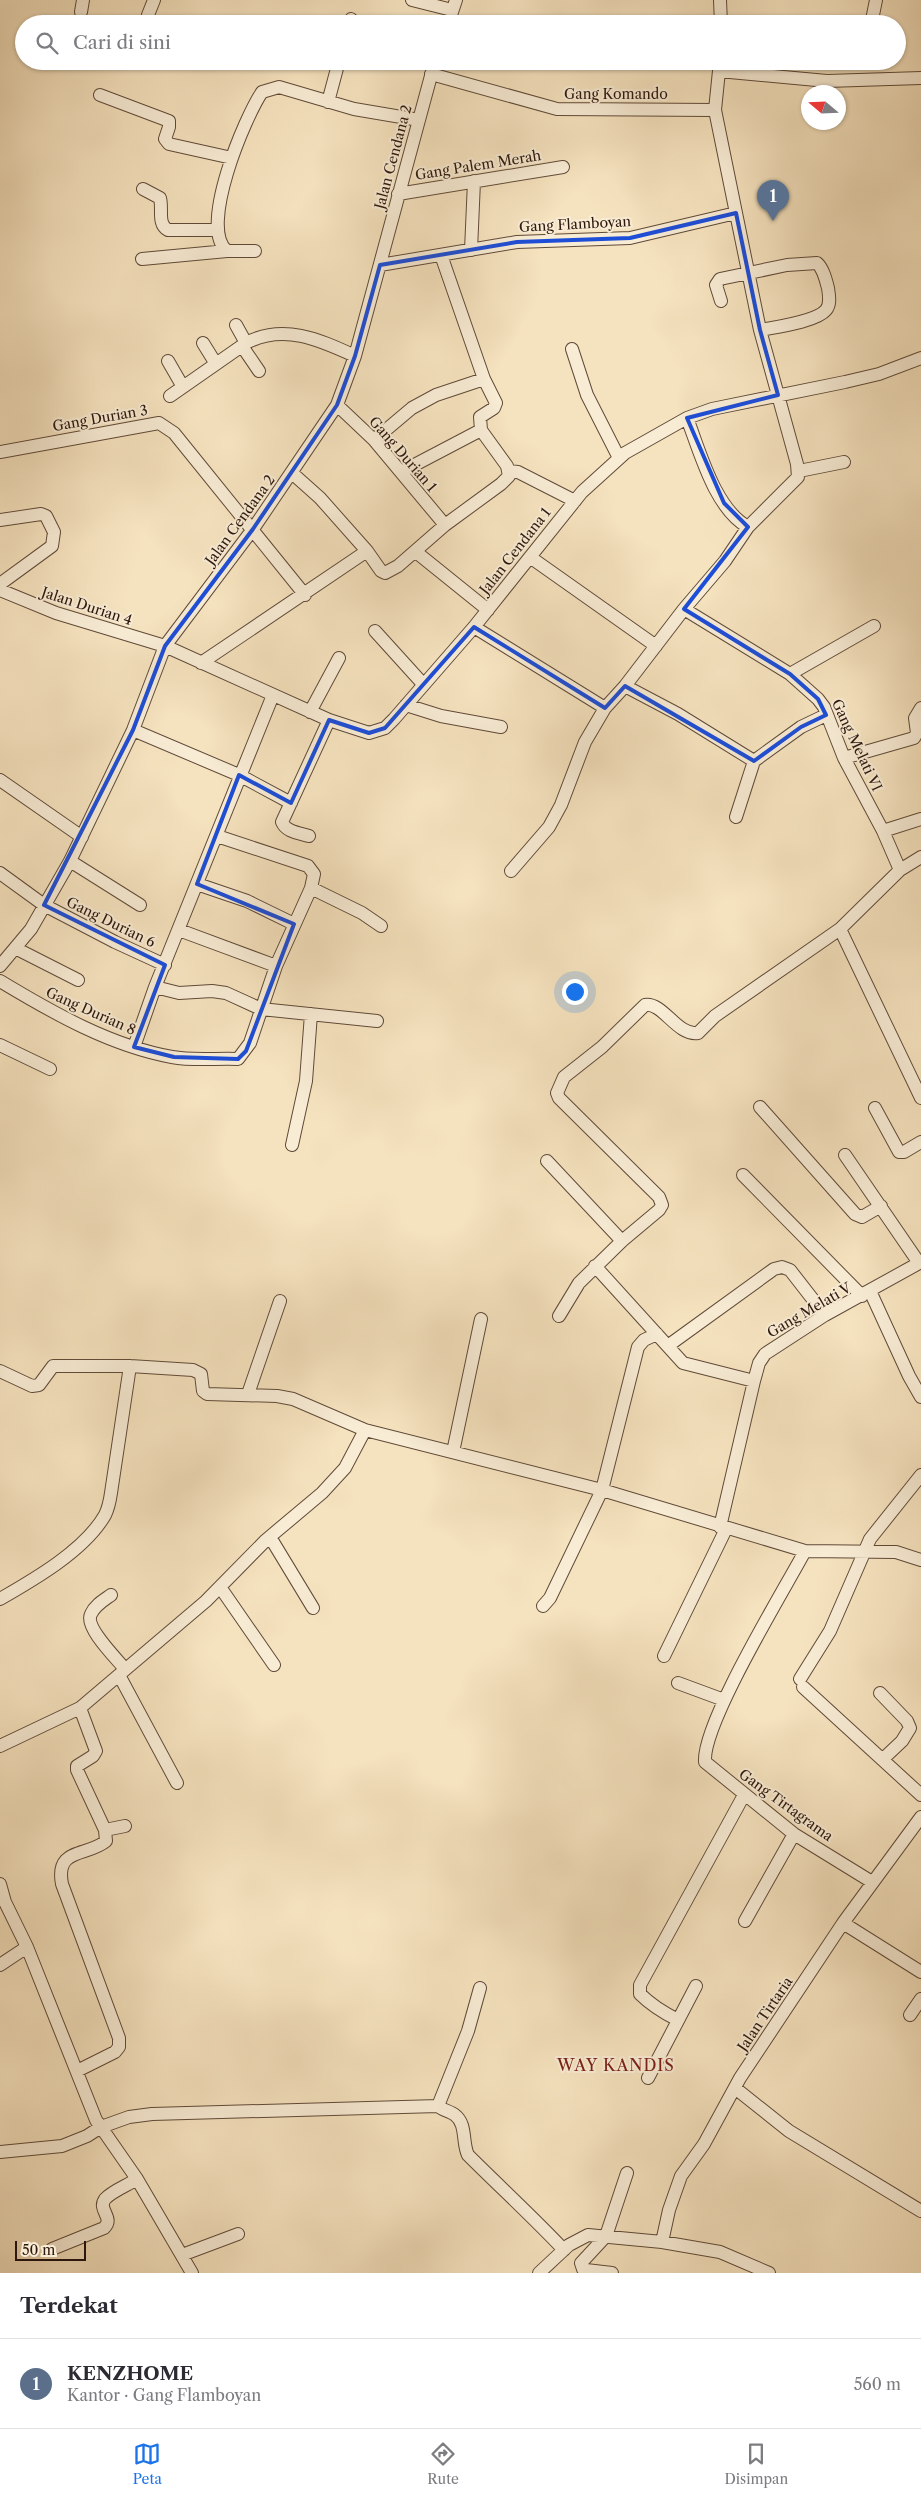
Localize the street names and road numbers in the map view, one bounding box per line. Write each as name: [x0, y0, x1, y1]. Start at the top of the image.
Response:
street label: Gang Komando: [564, 85, 668, 103]
street label: Jalan Cendana 2: [370, 103, 416, 213]
street label: Gang Palem Merah: [414, 146, 543, 184]
street label: Gang Flamboyan: [518, 212, 632, 236]
street label: Gang Durian 3: [51, 401, 149, 435]
street label: Gang Durian 1: [365, 412, 441, 496]
street label: Jalan Cendana 2: [200, 471, 279, 570]
street label: Jalan Cendana 1: [474, 504, 555, 600]
street label: Jalan Durian 4: [37, 582, 135, 629]
street label: Gang Melati VI: [828, 696, 886, 794]
street label: Gang Durian 6: [64, 893, 158, 951]
street label: Gang Durian 8: [43, 983, 139, 1039]
street label: Gang Melati V: [764, 1278, 855, 1341]
street label: Gang Tirtagrama: [735, 1765, 837, 1846]
street label: Jalan Tirtaria: [732, 1973, 797, 2056]

